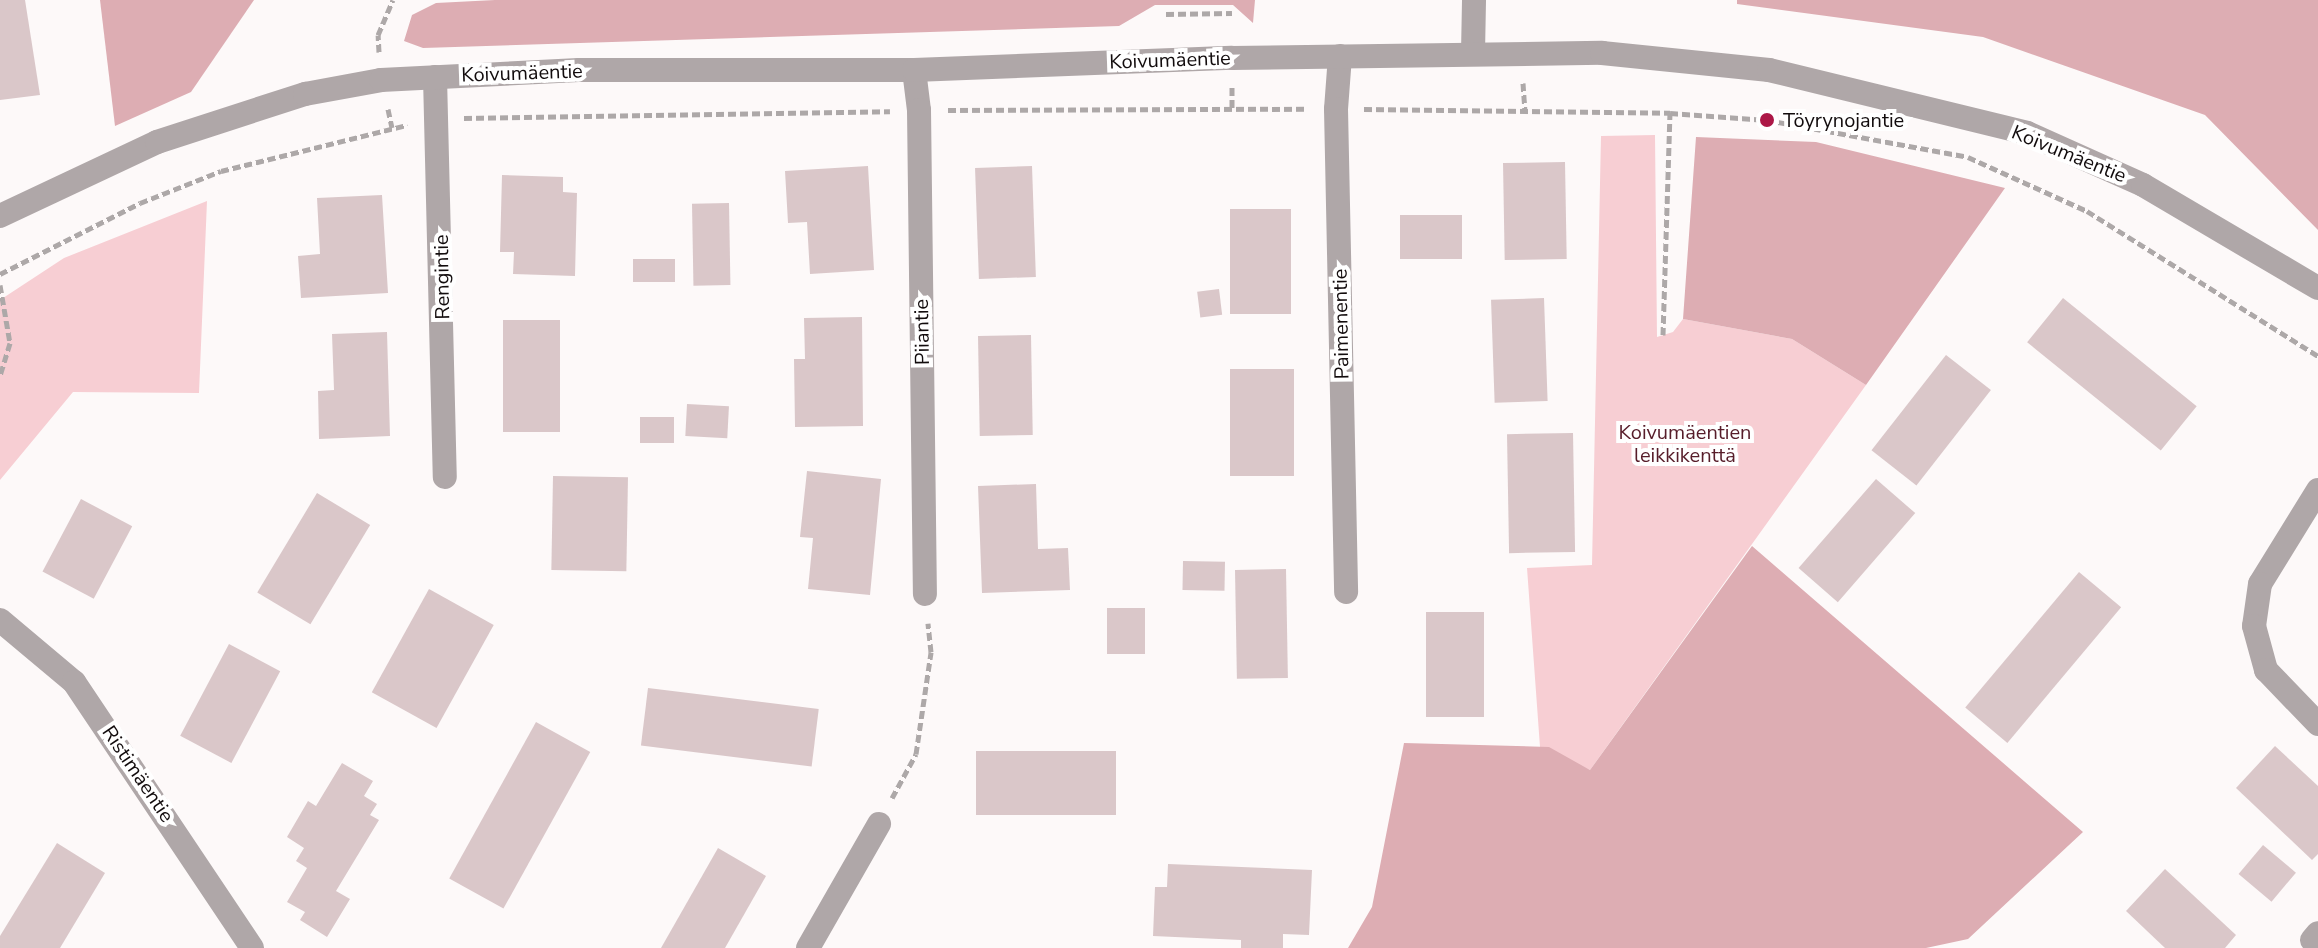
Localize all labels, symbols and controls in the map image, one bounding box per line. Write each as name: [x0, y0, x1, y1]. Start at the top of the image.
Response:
street label: Koivumäentie: [1109, 46, 1231, 74]
street label: Koivumäentie: [461, 59, 583, 87]
place label: Töyrynojantie: [1783, 108, 1904, 132]
marker: Töyrynojantie: [1758, 111, 1776, 129]
street label: Koivumäentie: [2008, 120, 2130, 188]
street label: Rengintie: [429, 234, 455, 320]
street label: Paimenentie: [1328, 268, 1354, 380]
street label: Piiantie: [909, 299, 935, 365]
park label: Koivumäentien leikkikenttä: [1619, 421, 1751, 468]
street label: Ristimäentie: [97, 721, 179, 827]

